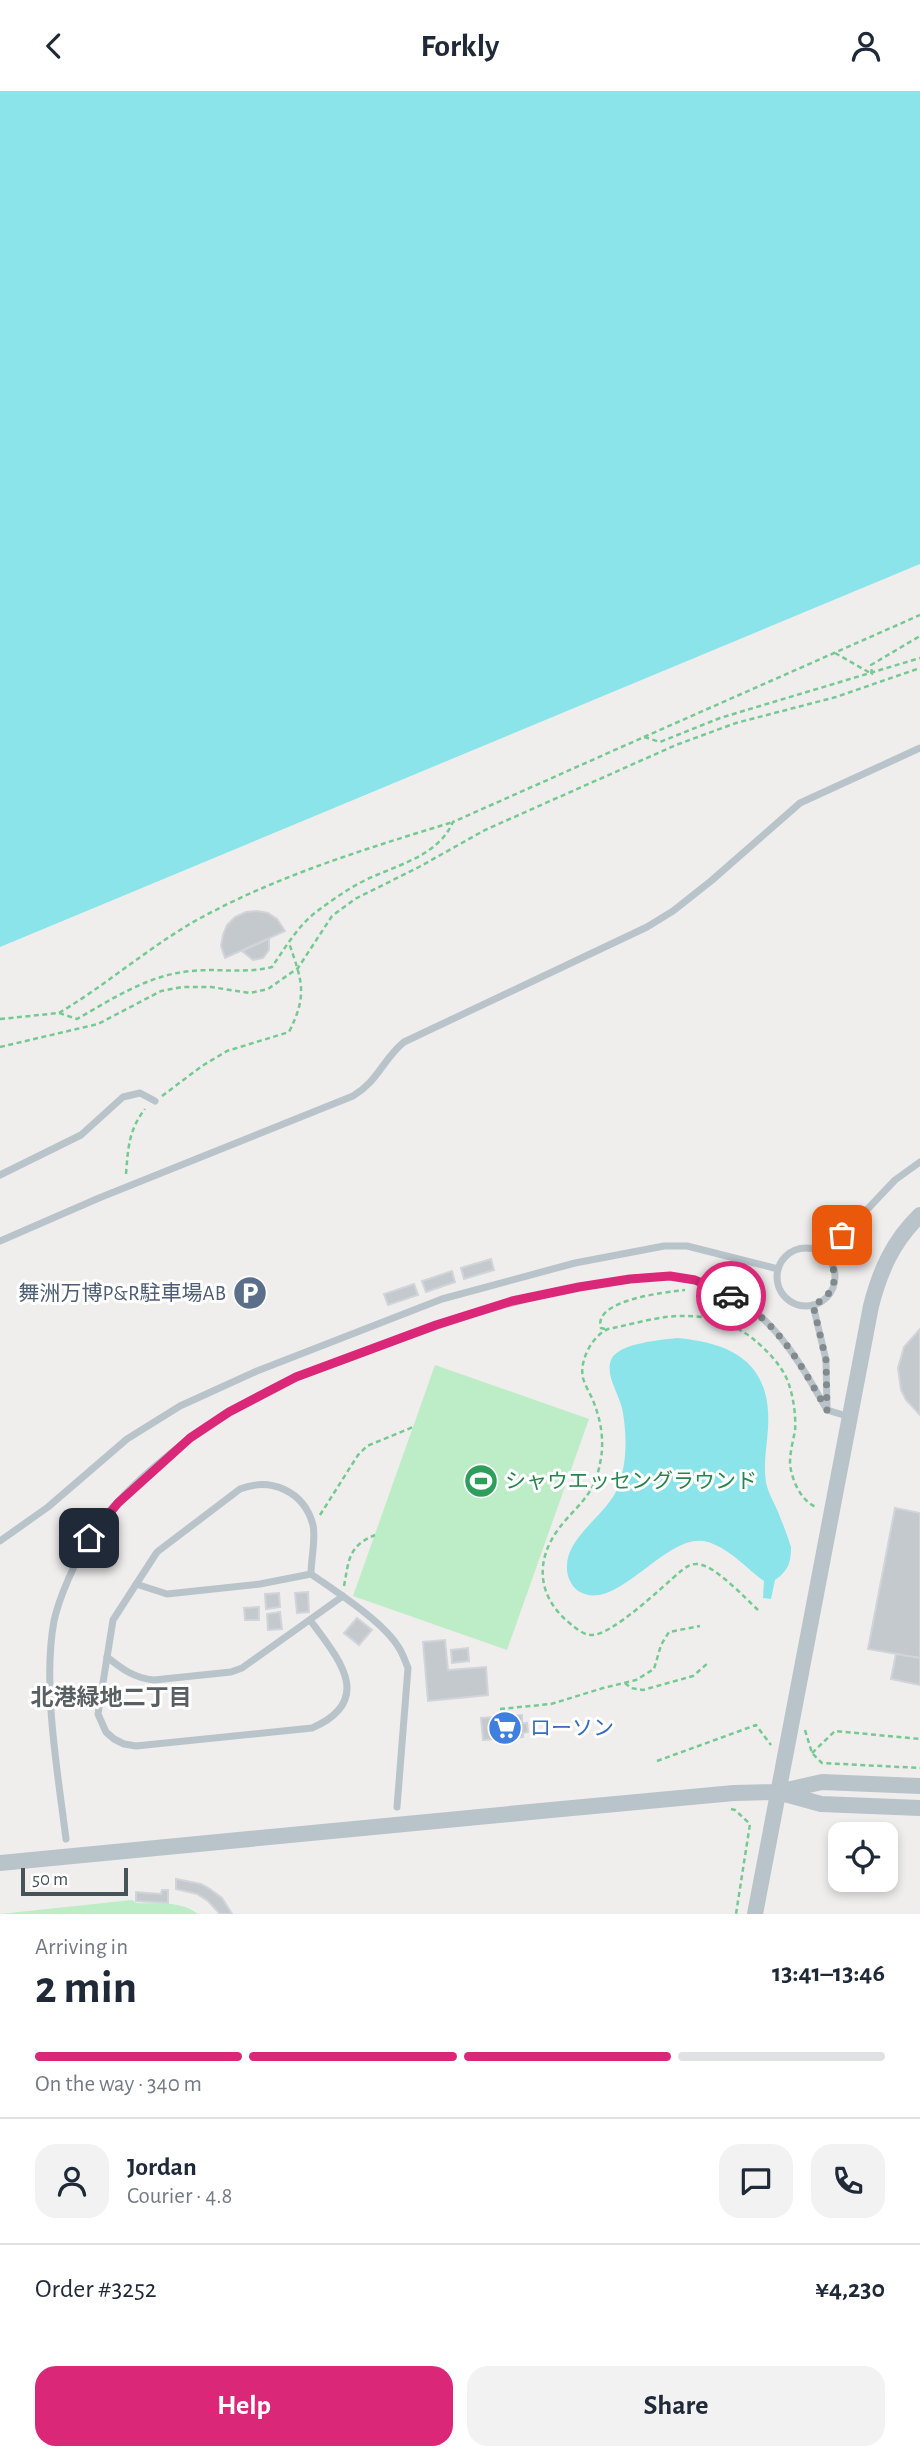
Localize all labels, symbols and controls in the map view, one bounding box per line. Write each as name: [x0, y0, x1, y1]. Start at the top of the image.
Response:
icon: back: [35, 27, 73, 65]
icon: person: [847, 27, 885, 65]
text: Forkly: [421, 30, 499, 62]
pin: [812, 1205, 872, 1265]
icon: bag: [823, 1216, 861, 1254]
courier: [696, 1261, 766, 1331]
parking icon: 舞洲万博P&R駐車場AB: [231, 1274, 269, 1312]
icon: car: [712, 1277, 750, 1315]
place label: 舞洲万博P&R駐車場AB: [18, 1282, 226, 1304]
sports icon: シャウエッセングラウンド: [462, 1462, 500, 1500]
place label: シャウエッセングラウンド: [505, 1470, 757, 1492]
pin: [59, 1508, 119, 1568]
icon: home: [70, 1519, 108, 1557]
district label: 北港緑地二丁目: [31, 1685, 192, 1710]
supermarket icon: ローソン: [486, 1709, 524, 1747]
place label: ローソン: [530, 1718, 614, 1739]
map controls: [828, 1822, 898, 1892]
button: locate: [828, 1822, 898, 1892]
scale bar: [21, 1865, 128, 1897]
text: 50 m: [32, 1870, 68, 1889]
text: Arriving in: [35, 1936, 128, 1959]
text: 13:41–13:46: [772, 1960, 885, 1986]
text: 2 min: [35, 1965, 137, 2011]
text: On the way · 340 m: [35, 2073, 202, 2096]
button: person: [35, 2144, 109, 2218]
button: chat: [719, 2144, 793, 2218]
button: phone: [811, 2144, 885, 2218]
text: Jordan: [127, 2154, 197, 2180]
text: Courier · 4.8: [127, 2185, 232, 2208]
text: Order #3252: [35, 2276, 157, 2302]
text: ¥4,230: [815, 2276, 885, 2302]
button: Help: [35, 2366, 453, 2446]
button: Share: [467, 2366, 885, 2446]

